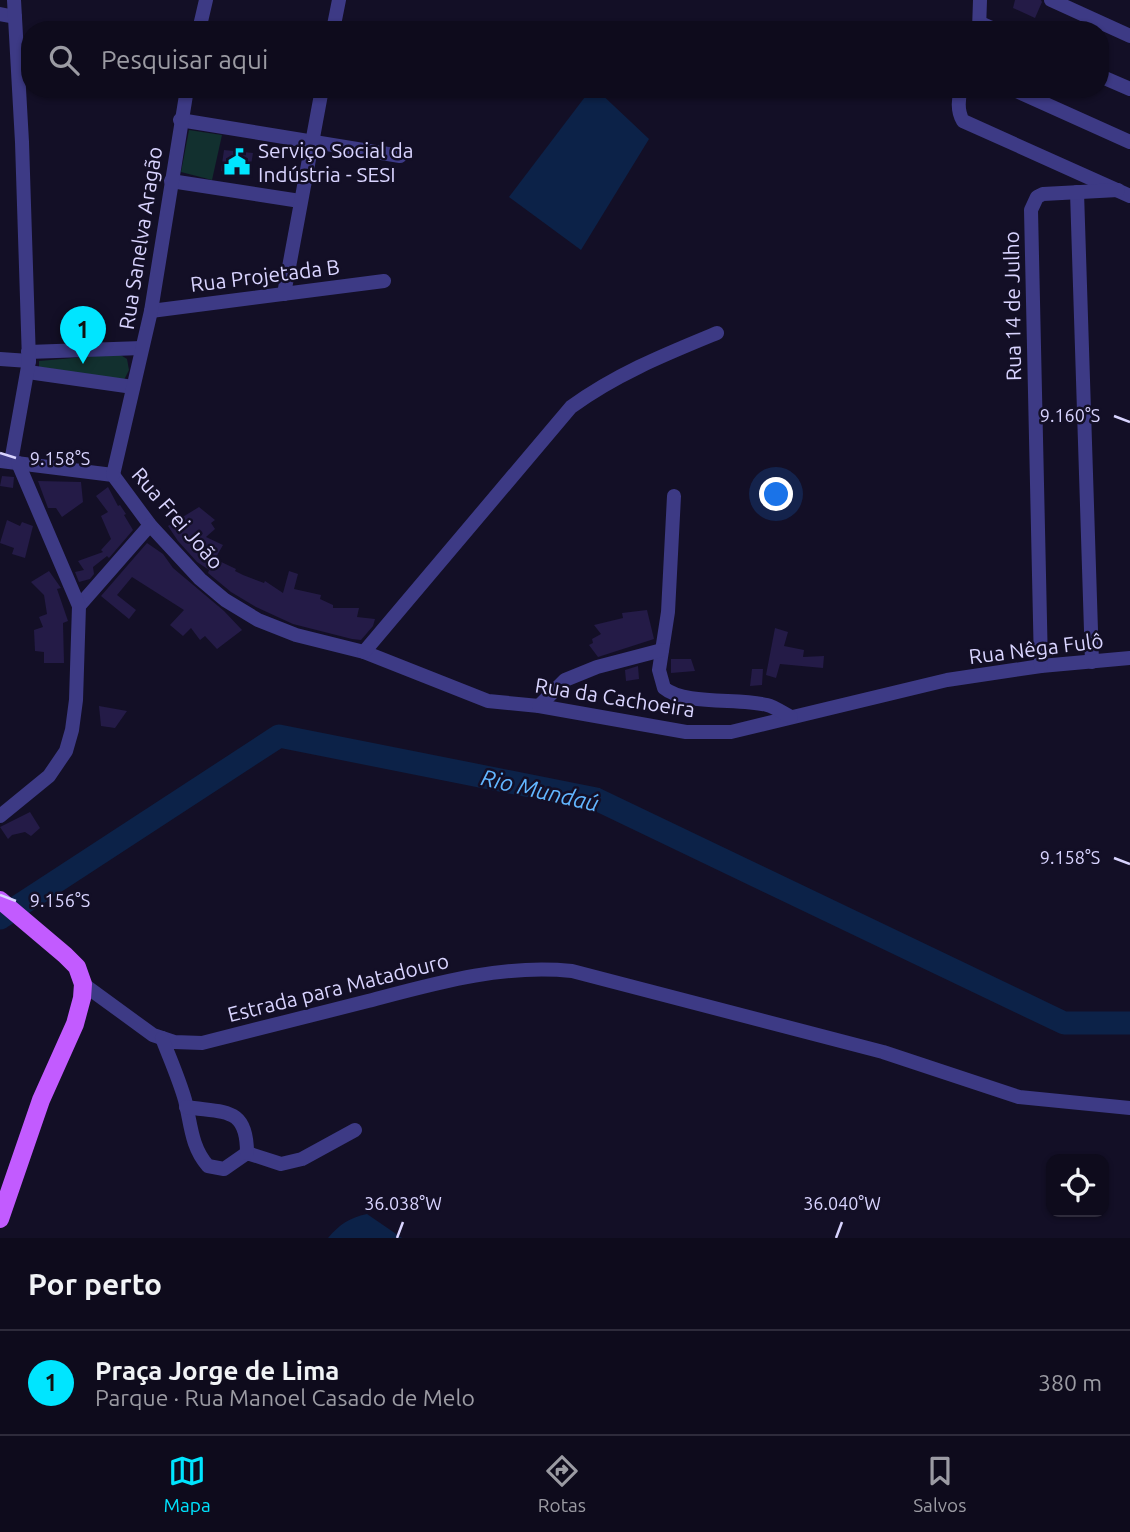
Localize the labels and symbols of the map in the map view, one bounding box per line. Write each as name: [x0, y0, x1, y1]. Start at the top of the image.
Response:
place label: Serviço Social da Indústria - SESI: [258, 138, 414, 186]
street label: Rua Sanelva Aragão: [114, 145, 166, 331]
public building icon: Serviço Social da Indústria - SESI: [222, 147, 252, 177]
street label: Rua 14 de Julho: [999, 231, 1025, 381]
street label: Rua Projetada B: [189, 254, 341, 296]
pin: 1: [60, 306, 106, 364]
text: 9.160°S: [1040, 405, 1100, 425]
text: 9.158°S: [30, 448, 90, 468]
street label: Rua Frei João: [127, 462, 229, 574]
your location: [759, 477, 793, 511]
street label: Rua Nêga Fulô: [967, 628, 1105, 668]
street label: Rua da Cachoeira: [533, 672, 697, 722]
water label: Rio Mundaú: [479, 764, 601, 816]
text: 9.158°S: [1040, 847, 1100, 867]
text: 9.156°S: [30, 890, 90, 910]
street label: Estrada para Matadouro: [225, 948, 451, 1026]
text: 36.038°W: [364, 1193, 442, 1213]
text: 36.040°W: [803, 1193, 881, 1213]

